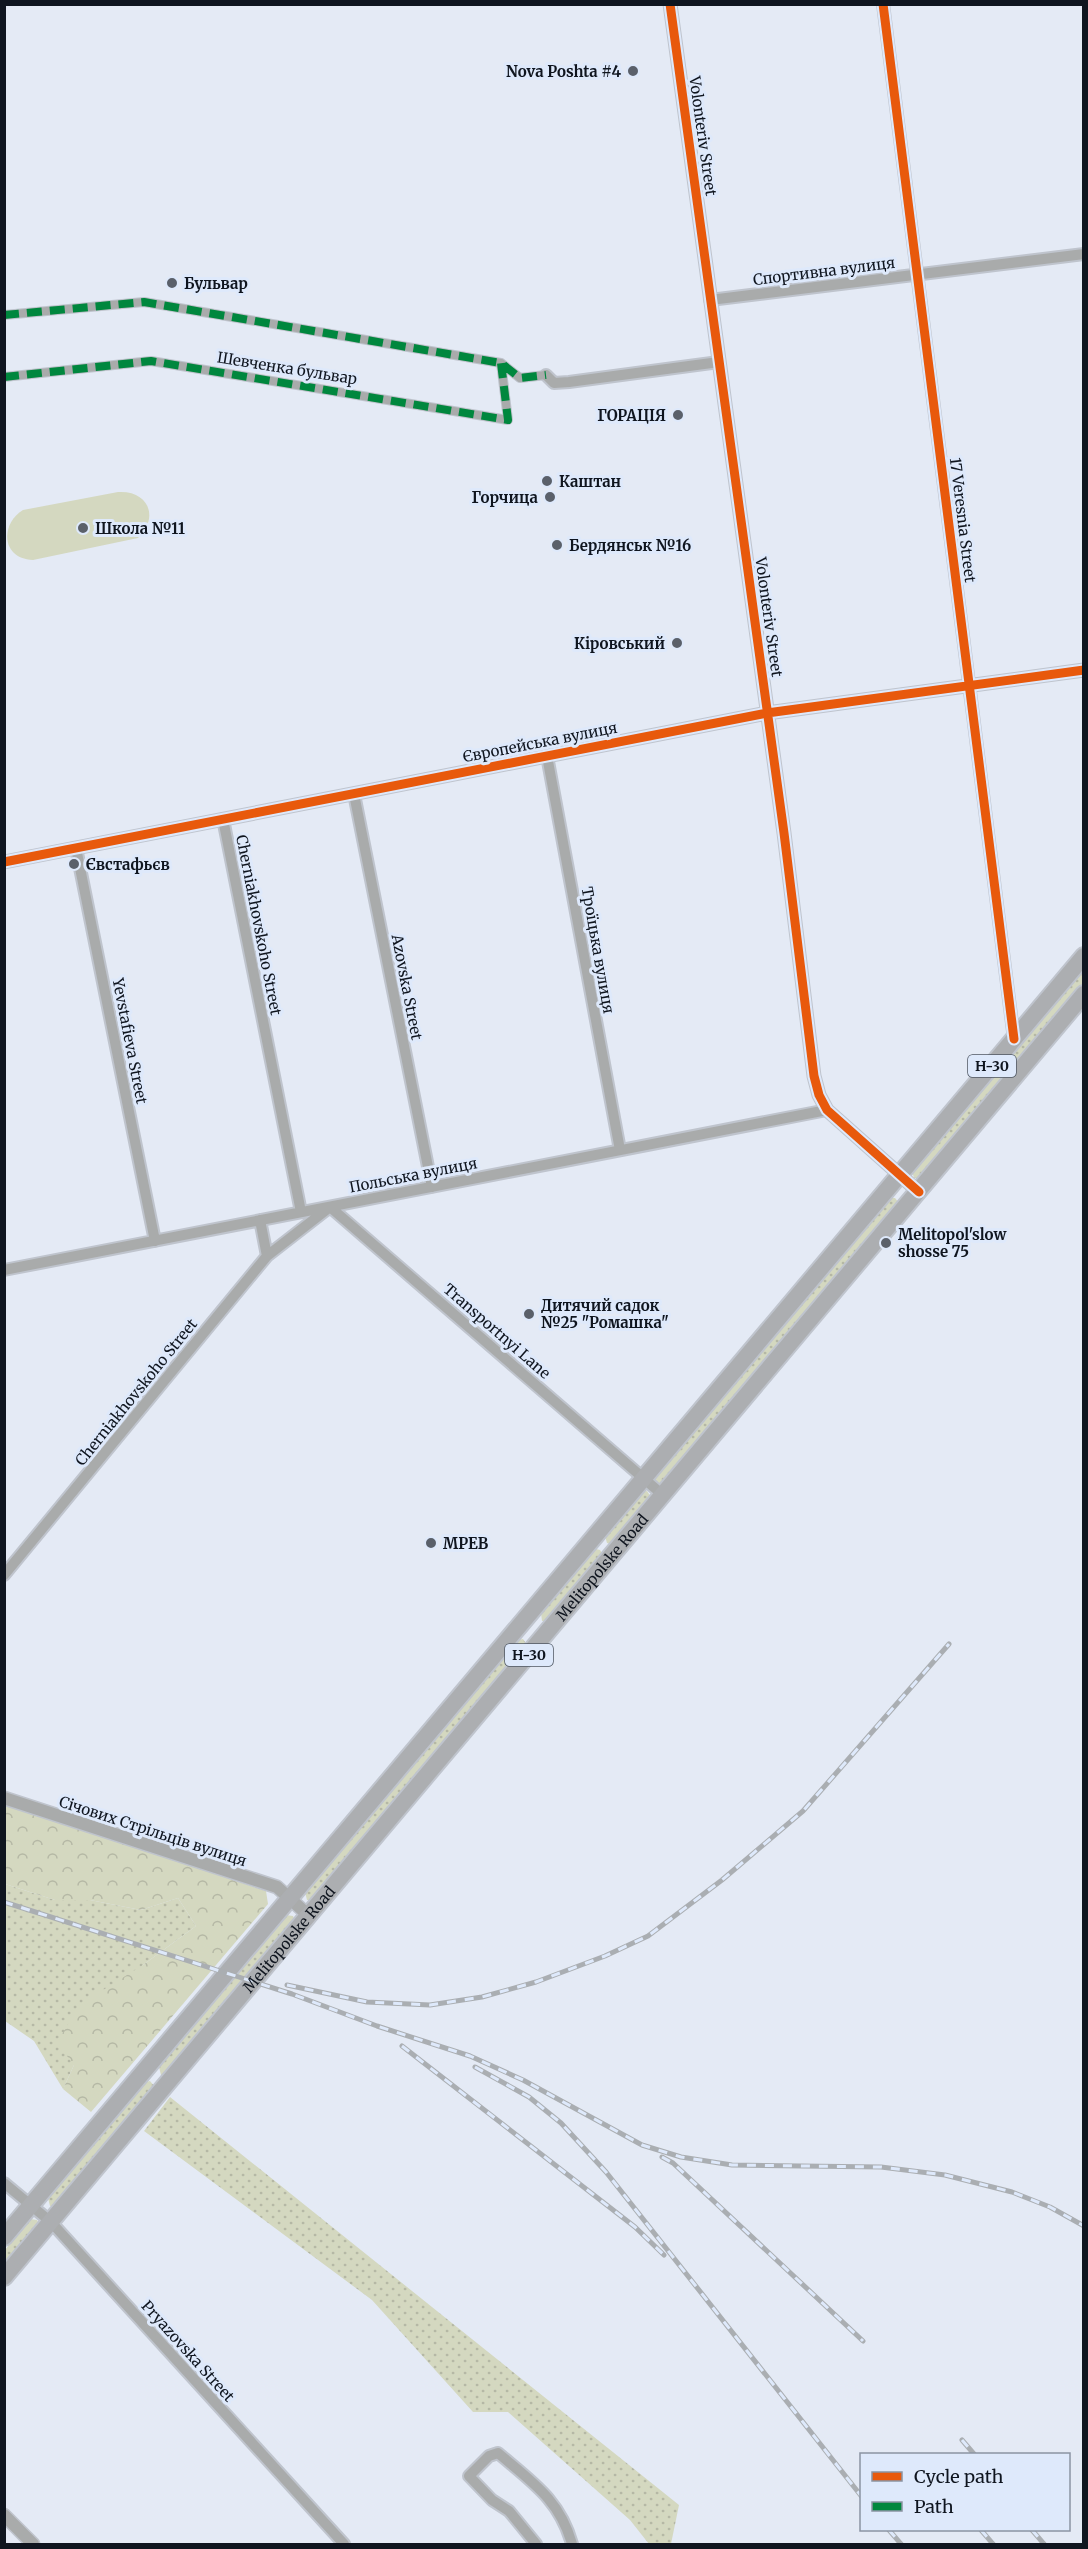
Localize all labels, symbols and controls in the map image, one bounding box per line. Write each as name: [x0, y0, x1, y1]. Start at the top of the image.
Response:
place label: Nova Poshta #4: [506, 62, 621, 81]
marker: Nova Poshta #4: [626, 64, 640, 78]
street label: Volonteriv Street: [685, 74, 721, 197]
street label: Спортивна вулиця: [752, 253, 896, 289]
place label: Бульвар: [184, 274, 248, 293]
marker: Бульвар: [165, 276, 179, 290]
street label: Шевченка бульвар: [216, 348, 358, 388]
place label: ГОРАЦІЯ: [597, 406, 666, 425]
marker: ГОРАЦІЯ: [671, 408, 685, 422]
street label: 17 Veresnia Street: [946, 456, 980, 584]
place label: Каштан: [559, 472, 622, 491]
marker: Каштан: [540, 474, 554, 488]
place label: Горчица: [472, 488, 539, 507]
marker: Горчица: [543, 490, 557, 504]
place label: Школа №11: [95, 519, 185, 538]
marker: Школа №11: [76, 521, 90, 535]
place label: Бердянськ №16: [569, 536, 691, 555]
marker: Бердянськ №16: [550, 538, 564, 552]
street label: Volonteriv Street: [751, 555, 787, 678]
place label: Кіровський: [574, 634, 665, 653]
marker: Кіровський: [670, 636, 684, 650]
street label: Європейська вулиця: [461, 718, 619, 766]
street label: Cherniakhovskoho Street: [232, 833, 286, 1017]
place label: Євстафьєв: [86, 855, 170, 874]
marker: Євстафьєв: [67, 857, 81, 871]
street label: Троїцька вулиця: [577, 885, 619, 1015]
street label: Azovska Street: [387, 932, 427, 1042]
street label: Yevstafieva Street: [108, 975, 152, 1106]
road number: Н-30: [968, 1055, 1016, 1077]
street label: Польська вулиця: [347, 1153, 479, 1197]
place label: Melitopol'slow shosse 75: [898, 1225, 1007, 1261]
marker: Melitopol'slow shosse 75: [879, 1236, 893, 1250]
street label: Transportnyi Lane: [440, 1279, 555, 1383]
place label: Дитячий садок №25 "Ромашка": [541, 1296, 669, 1332]
marker: Дитячий садок №25 "Ромашка": [522, 1307, 536, 1321]
street label: Cherniakhovskoho Street: [71, 1315, 201, 1469]
street label: Melitopolske Road: [551, 1510, 652, 1624]
place label: МРЕВ: [443, 1534, 489, 1553]
marker: МРЕВ: [424, 1536, 438, 1550]
road number: Н-30: [505, 1644, 553, 1666]
street label: Січових Стрільців вулиця: [57, 1792, 249, 1870]
street label: Melitopolske Road: [238, 1882, 339, 1996]
street label: Pryazovska Street: [138, 2296, 239, 2406]
legend: [860, 2453, 1070, 2531]
text: Cycle path: [914, 2465, 1004, 2488]
text: Path: [914, 2495, 954, 2518]

